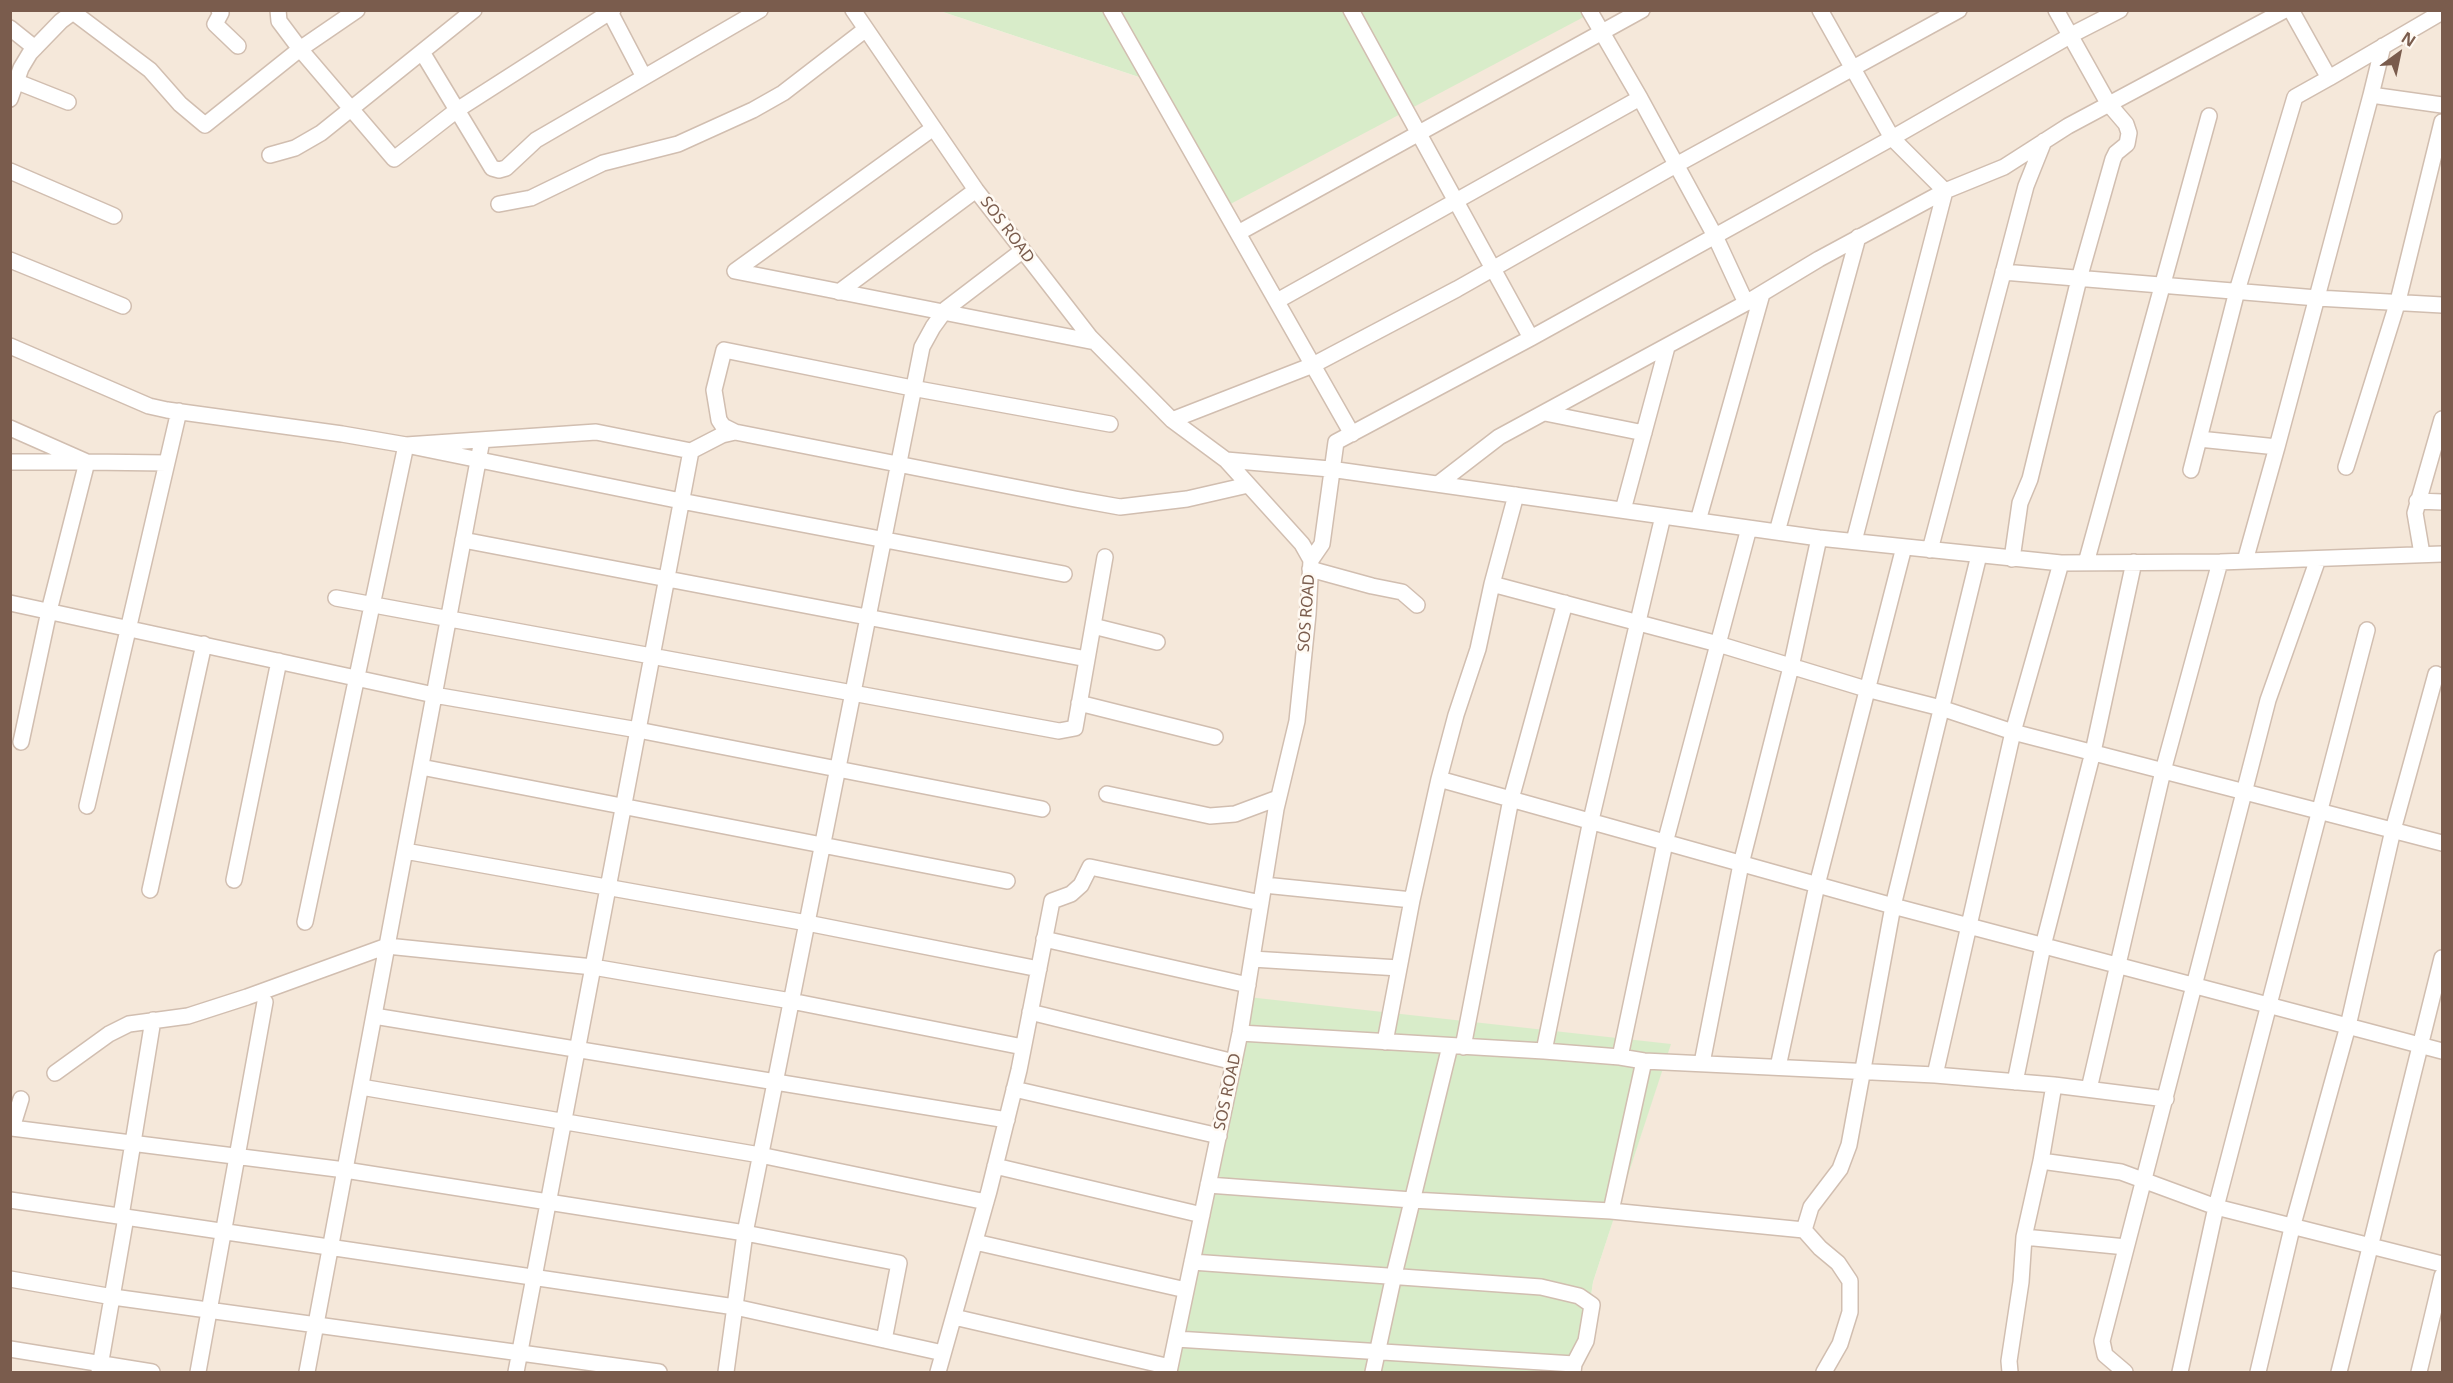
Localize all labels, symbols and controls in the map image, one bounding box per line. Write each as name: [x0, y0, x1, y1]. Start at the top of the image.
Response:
north arrow: [2369, 24, 2429, 84]
text: N: [2397, 26, 2420, 52]
street label: SOS ROAD: [976, 193, 1038, 267]
street label: SOS ROAD: [1295, 573, 1319, 653]
street label: SOS ROAD: [1210, 1052, 1246, 1132]

